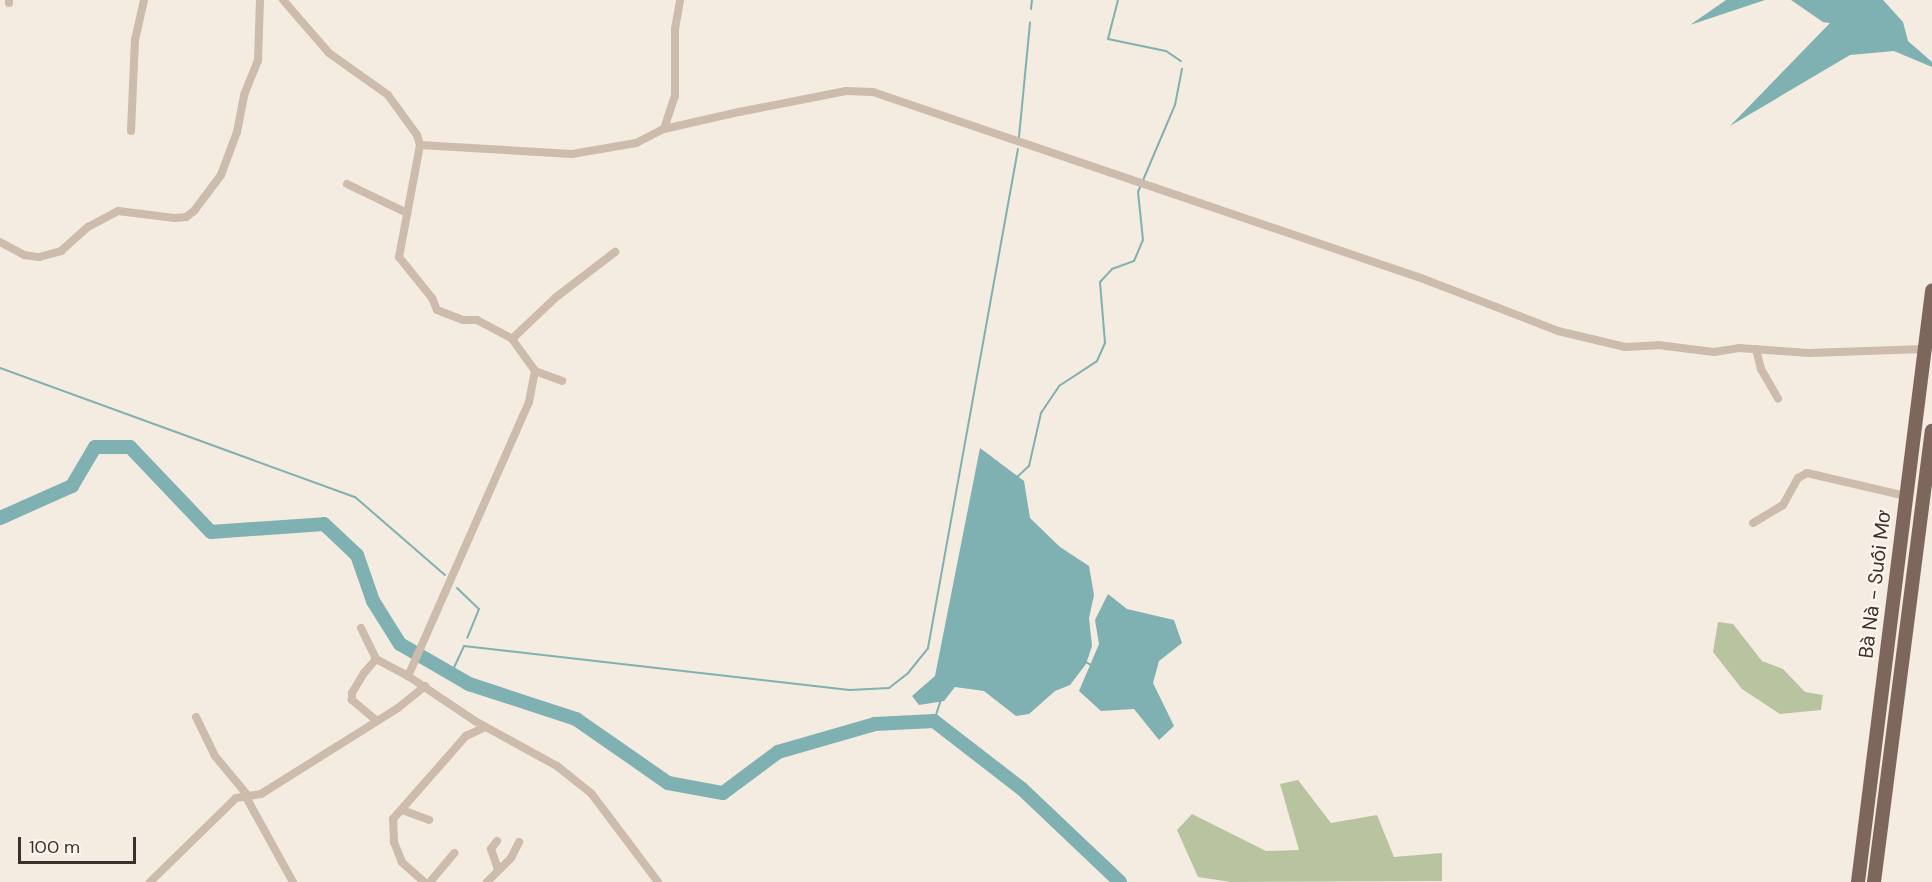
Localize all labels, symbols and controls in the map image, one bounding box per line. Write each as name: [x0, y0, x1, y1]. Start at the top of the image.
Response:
street label: Bà Nà - Suối Mơ: [1854, 508, 1896, 660]
scale bar: [21, 825, 140, 863]
text: 100 m: [29, 835, 80, 859]

